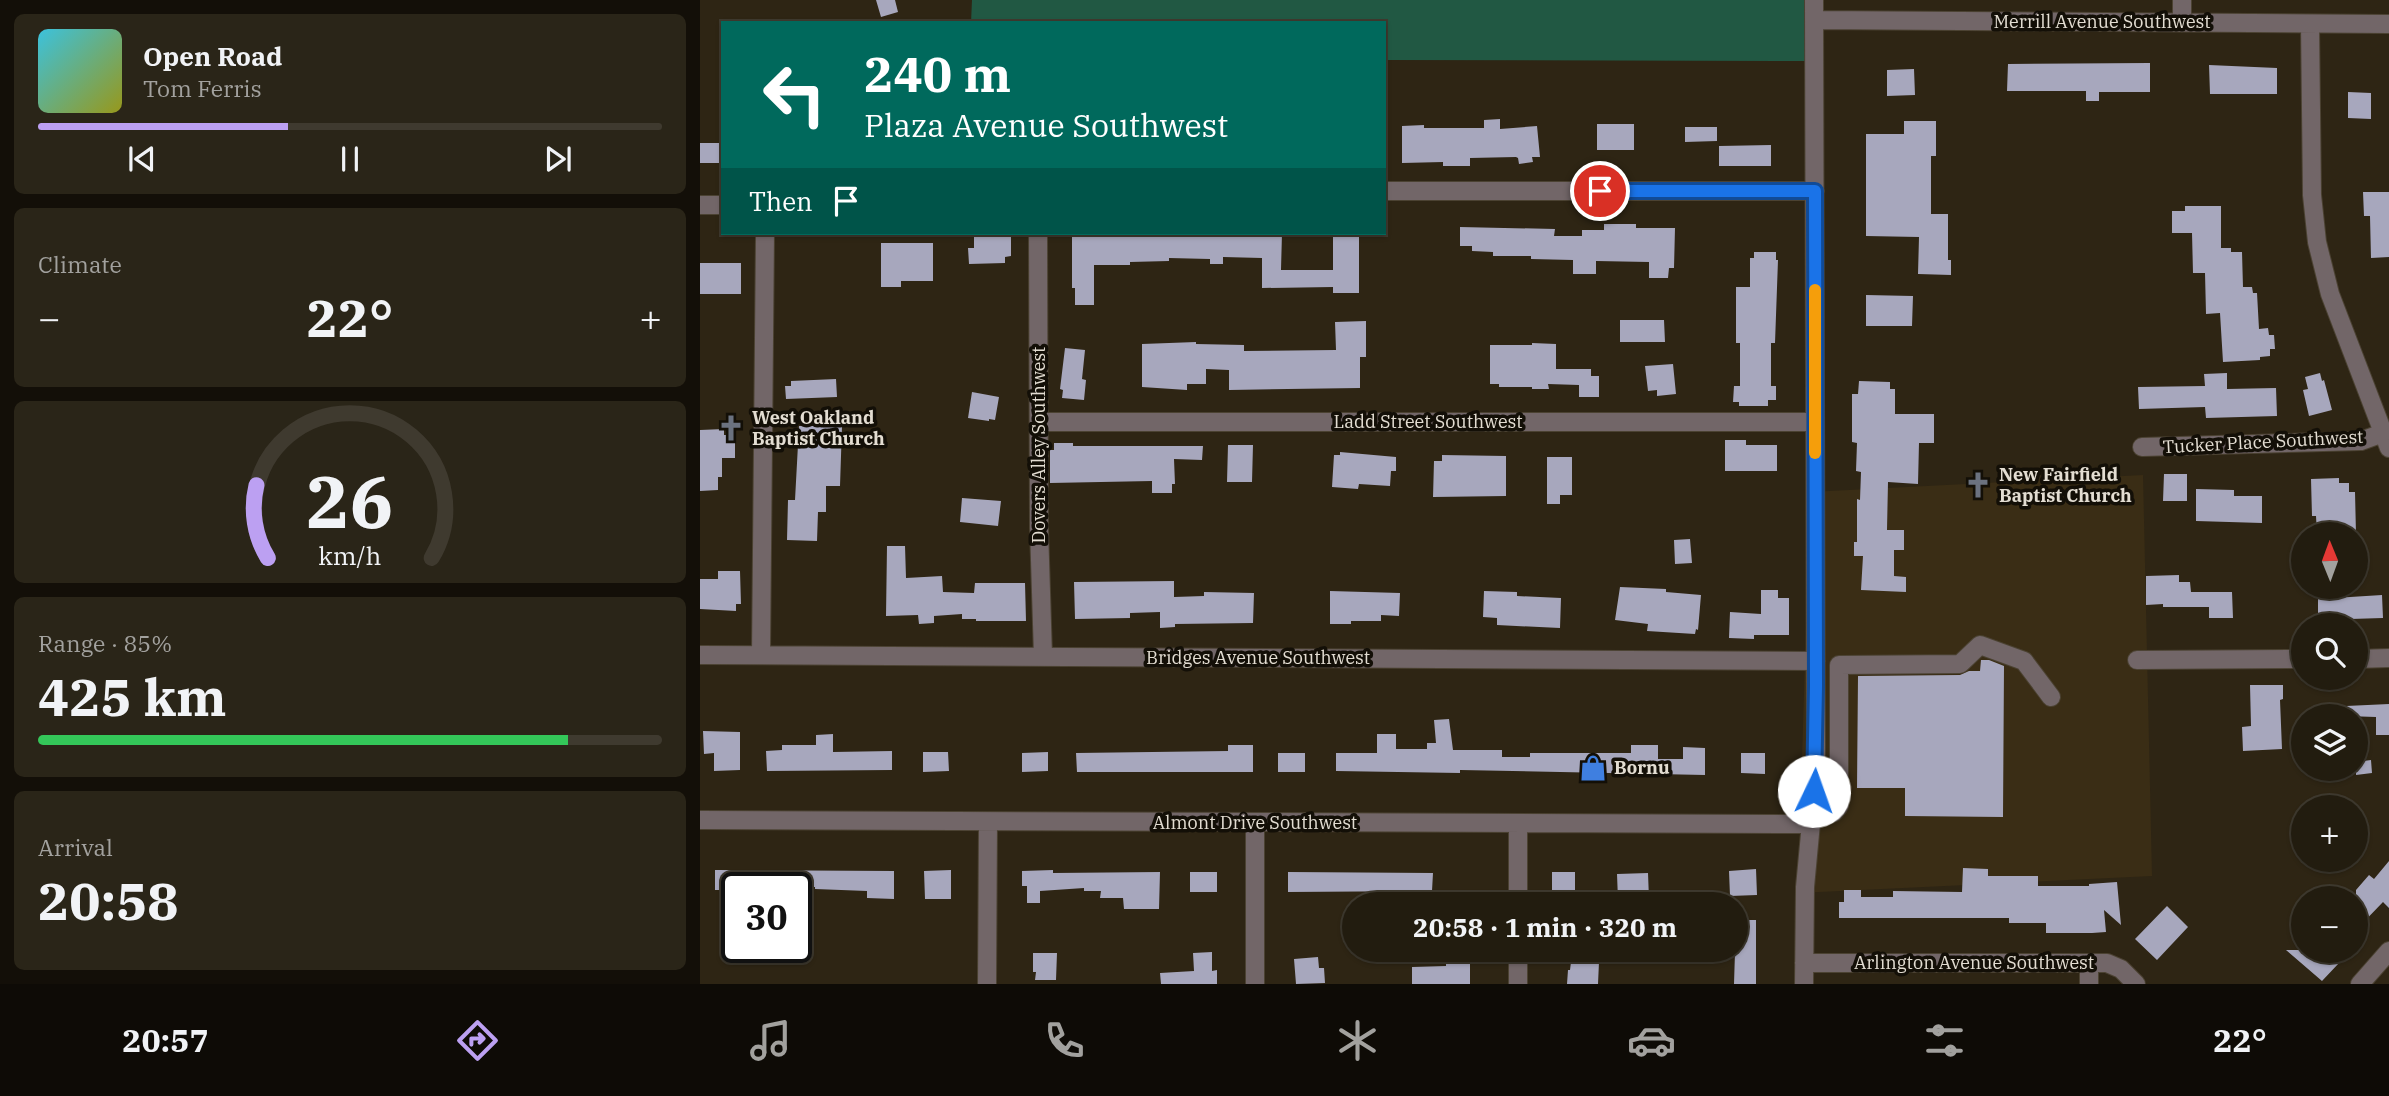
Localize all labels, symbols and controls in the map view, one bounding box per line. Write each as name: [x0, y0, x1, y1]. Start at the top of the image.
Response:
street label: Merrill Avenue Southwest: [1993, 10, 2211, 33]
text: Open Road: [143, 39, 282, 73]
text: 240 m: [864, 42, 1011, 105]
icon: left: [749, 49, 840, 140]
text: Tom Ferris: [143, 73, 262, 103]
text: Plaza Avenue Southwest: [864, 104, 1228, 146]
icon: previous: [123, 140, 161, 178]
icon: pause: [331, 140, 369, 178]
icon: next: [539, 140, 577, 178]
pin: [1570, 161, 1630, 221]
icon: arrive: [1581, 172, 1619, 210]
icon: arrive: [827, 182, 865, 220]
text: Then: [749, 184, 813, 218]
text: Climate: [38, 249, 122, 279]
text: 22°: [307, 284, 393, 351]
text: −: [38, 293, 61, 342]
text: +: [639, 293, 662, 342]
street label: Dovers Alley Southwest: [1027, 347, 1050, 543]
place label: West Oakland Baptist Church: [752, 406, 885, 450]
street label: Ladd Street Southwest: [1333, 410, 1523, 433]
church icon: West Oakland Baptist Church: [716, 413, 746, 443]
street label: Tucker Place Southwest: [2162, 425, 2364, 458]
text: 26: [306, 453, 394, 548]
place label: New Fairfield Baptist Church: [1999, 463, 2132, 507]
church icon: New Fairfield Baptist Church: [1963, 470, 1993, 500]
north arrow: [2291, 522, 2368, 598]
map controls: [2291, 522, 2368, 963]
text: km/h: [318, 539, 382, 572]
button: search: [2291, 613, 2368, 690]
text: Range · 85%: [38, 628, 172, 658]
street label: Bridges Avenue Southwest: [1146, 646, 1370, 669]
text: 425 km: [38, 663, 227, 730]
button: layers: [2291, 704, 2368, 781]
shop icon: Bornu: [1578, 753, 1608, 783]
position arrow: [1777, 754, 1851, 828]
place label: Bornu: [1614, 756, 1670, 779]
button: +: [2291, 795, 2368, 872]
street label: Almont Drive Southwest: [1153, 811, 1357, 834]
text: Arrival: [38, 832, 113, 862]
text: 20:58: [38, 867, 179, 934]
speed limit sign: 30: [721, 872, 812, 963]
button: −: [2291, 886, 2368, 963]
text: 20:58 · 1 min · 320 m: [1413, 910, 1677, 944]
street label: Arlington Avenue Southwest: [1854, 951, 2094, 974]
icon: directions: [453, 1016, 502, 1065]
icon: music: [746, 1016, 795, 1065]
icon: phone: [1040, 1016, 1089, 1065]
icon: climate: [1333, 1016, 1382, 1065]
icon: car: [1627, 1016, 1676, 1065]
icon: filters: [1920, 1016, 1969, 1065]
text: 20:57: [122, 1019, 209, 1061]
text: 22°: [2213, 1019, 2267, 1061]

